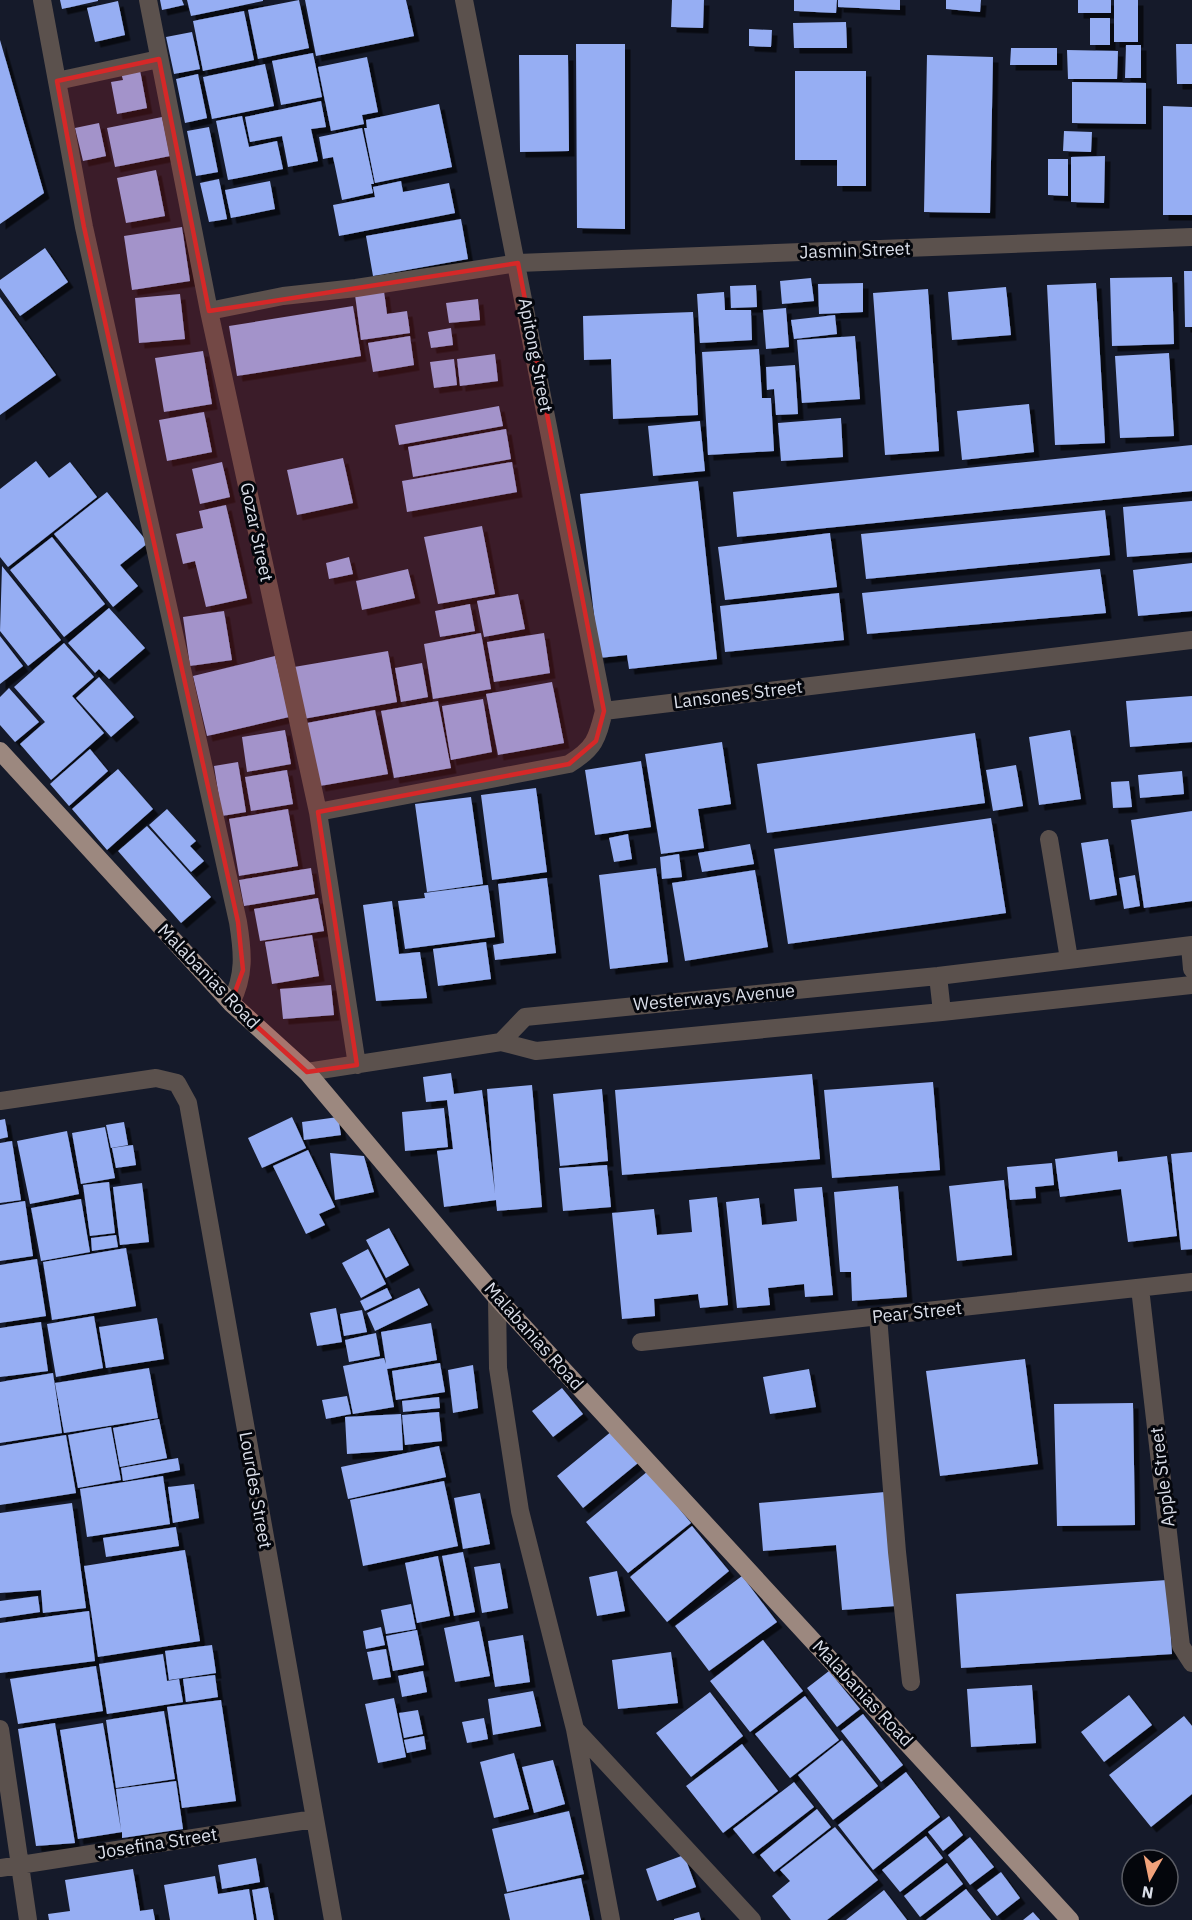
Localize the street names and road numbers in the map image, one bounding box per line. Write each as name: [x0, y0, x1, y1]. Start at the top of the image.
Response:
street label: Jasmin Street: [799, 237, 911, 263]
street label: Apitong Street: [514, 296, 558, 414]
street label: Gozar Street: [235, 480, 279, 584]
street label: Lansones Street: [672, 675, 804, 713]
street label: Malabanias Road: [153, 919, 265, 1033]
street label: Westerways Avenue: [632, 978, 796, 1016]
street label: Malabanias Road: [479, 1277, 589, 1395]
street label: Pear Street: [871, 1296, 963, 1328]
street label: Apple Street: [1144, 1426, 1180, 1528]
street label: Lourdes Street: [234, 1430, 278, 1550]
street label: Malabanias Road: [808, 1635, 918, 1751]
street label: Josefina Street: [95, 1822, 219, 1864]

